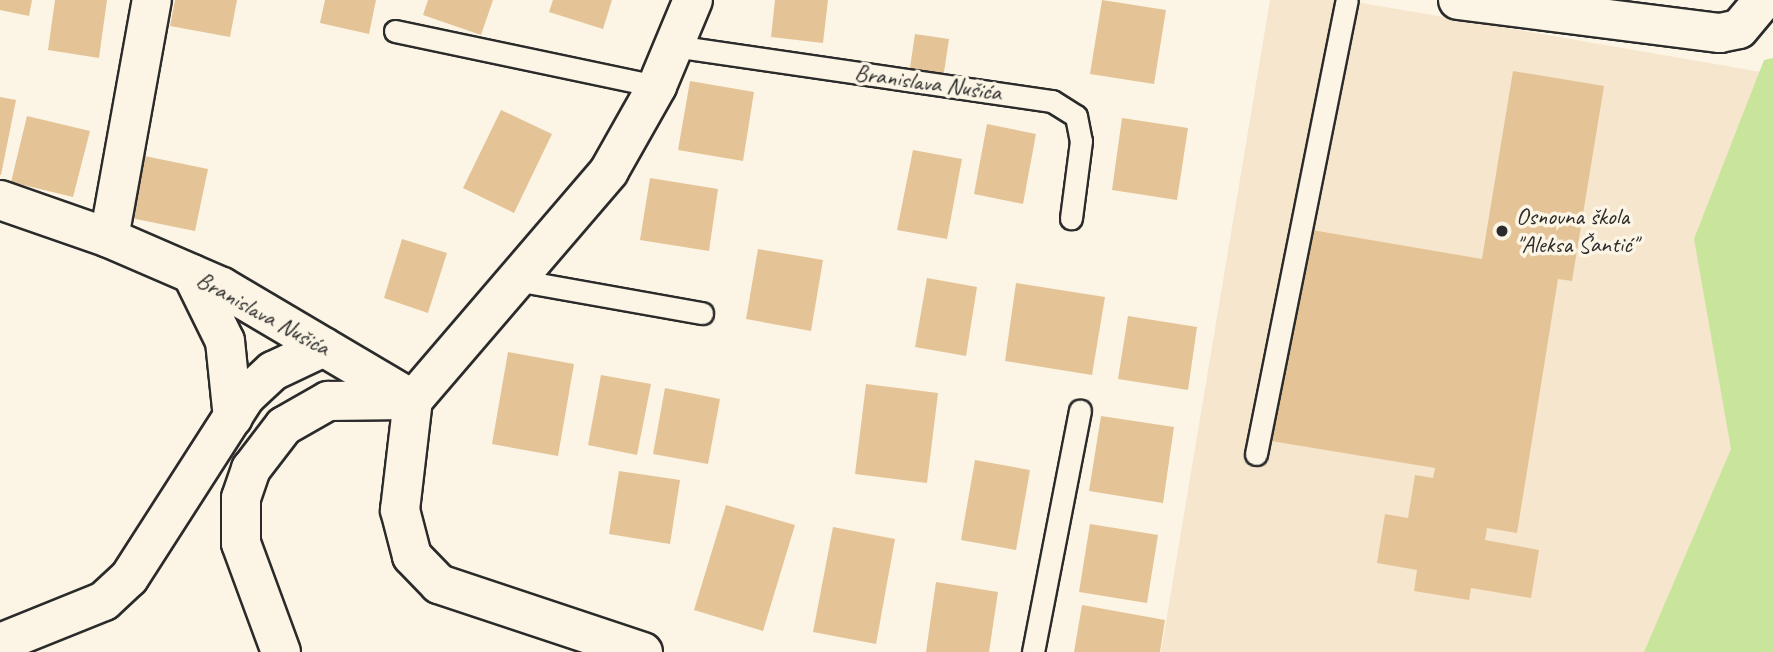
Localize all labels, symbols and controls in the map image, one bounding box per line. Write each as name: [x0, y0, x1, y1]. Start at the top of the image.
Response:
street label: Branislava Nušića: [853, 58, 1003, 108]
place label: Osnovna škola "Aleksa Šantić": [1516, 203, 1638, 259]
marker: Osnovna škola "Aleksa Šantić": [1494, 223, 1510, 239]
street label: Branislava Nušića: [191, 266, 335, 362]

